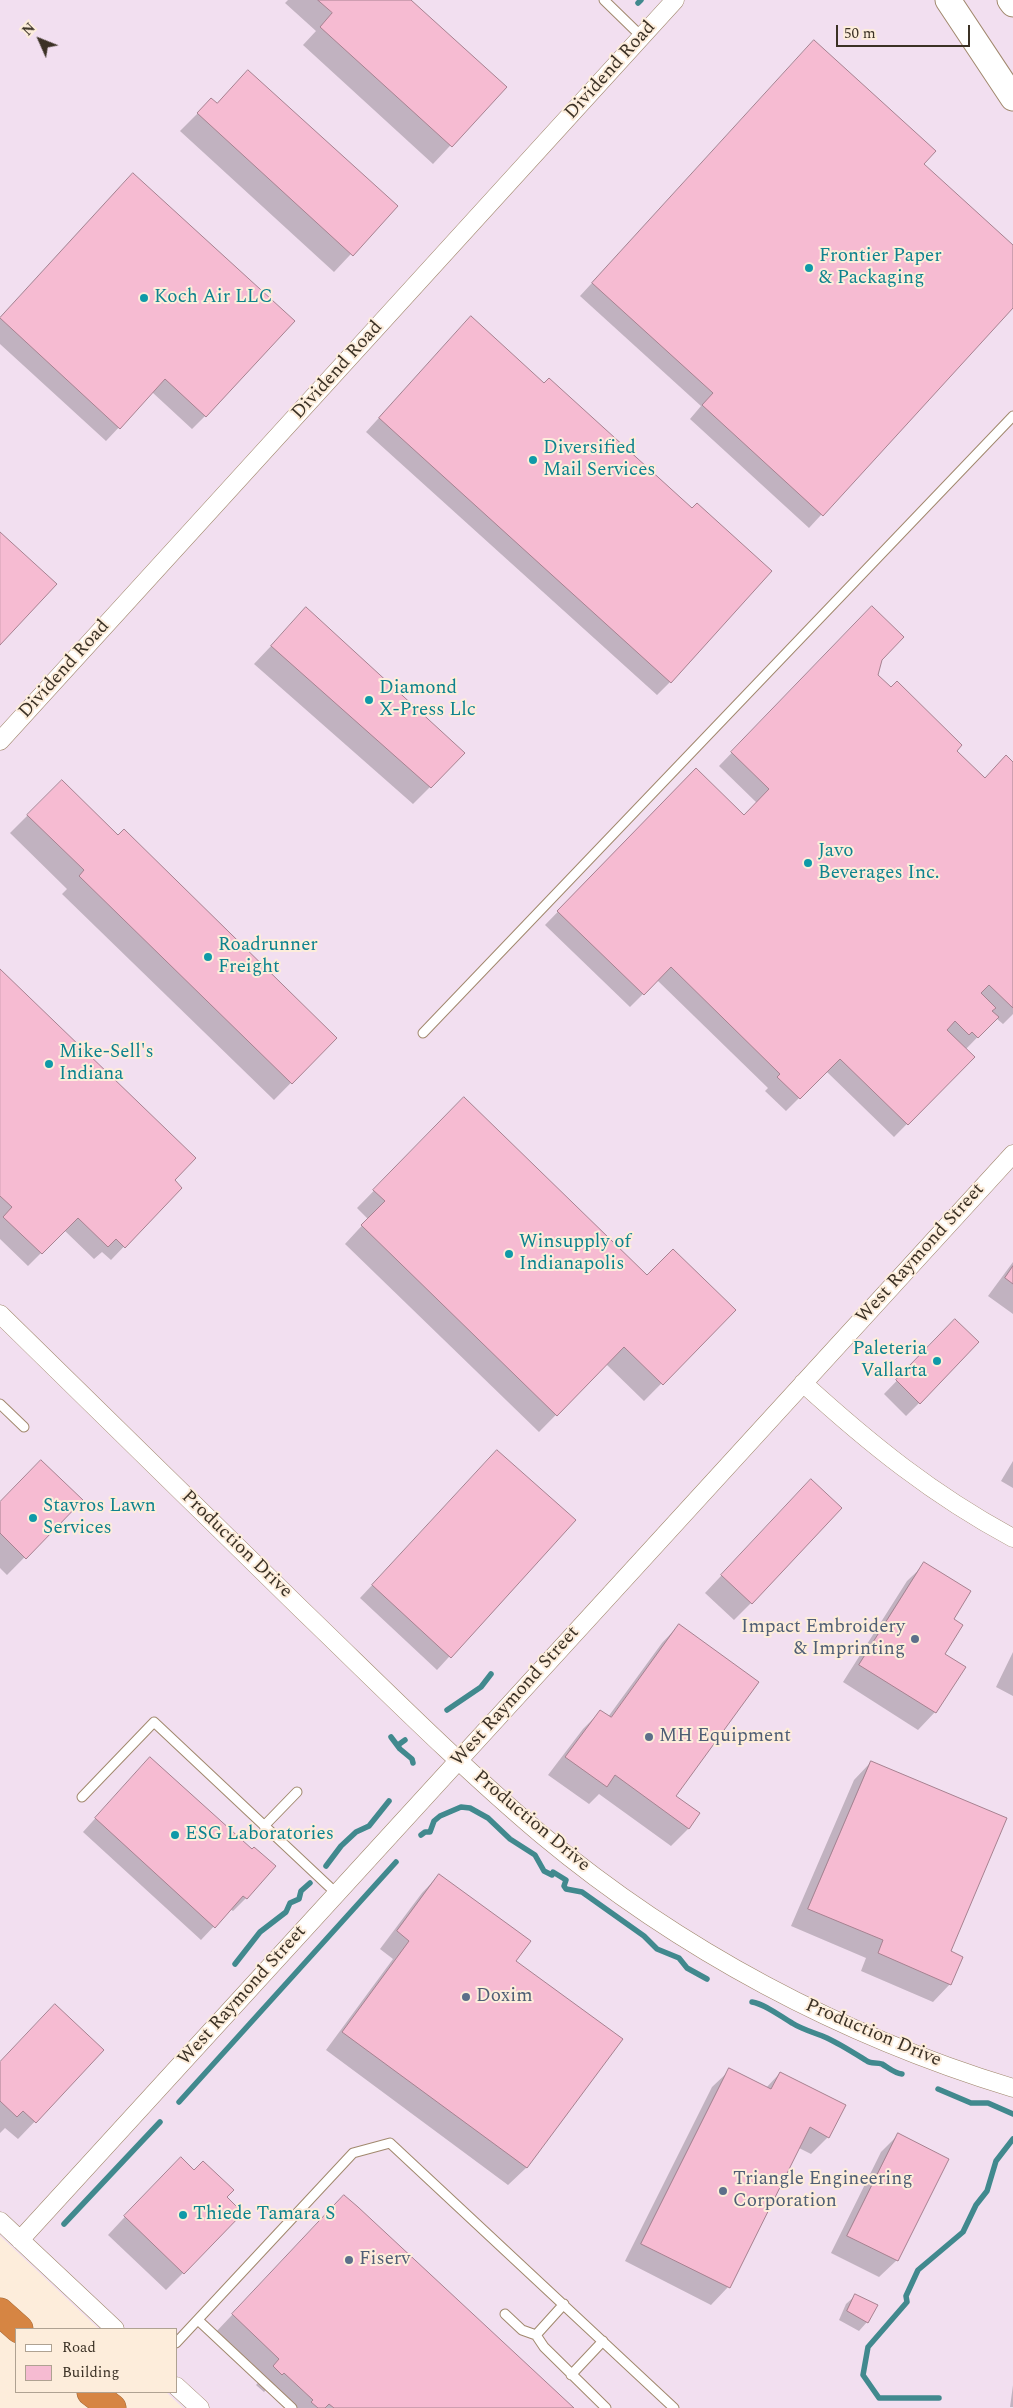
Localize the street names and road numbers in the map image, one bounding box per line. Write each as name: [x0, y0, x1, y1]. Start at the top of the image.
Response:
street label: Dividend Road: [561, 17, 661, 125]
street label: Dividend Road: [288, 317, 388, 425]
street label: Dividend Road: [15, 616, 115, 724]
street label: West Raymond Street: [852, 1179, 990, 1329]
street label: Production Drive: [176, 1486, 296, 1604]
street label: West Raymond Street: [447, 1622, 585, 1772]
street label: Production Drive: [468, 1767, 594, 1877]
street label: West Raymond Street: [174, 1921, 312, 2071]
street label: Production Drive: [802, 1995, 944, 2073]

